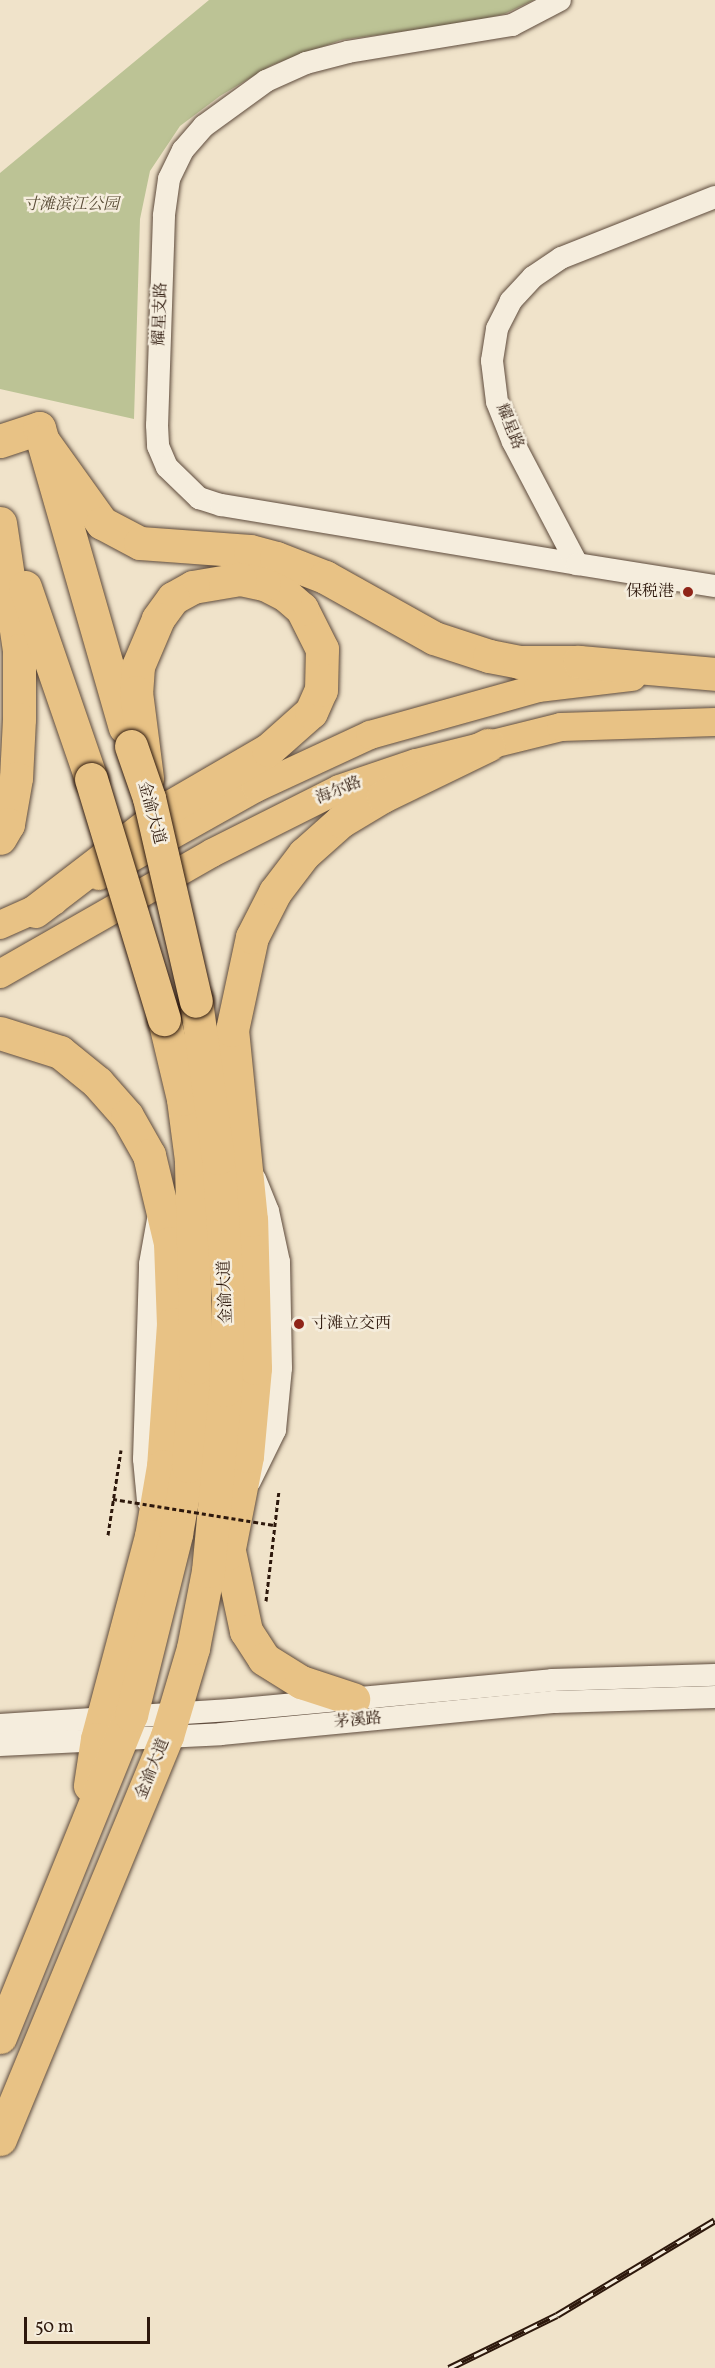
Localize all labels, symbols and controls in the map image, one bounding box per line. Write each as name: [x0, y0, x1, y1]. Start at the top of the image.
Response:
park label: 寸滩滨江公园: [23, 195, 119, 215]
street label: 耀星支路: [150, 282, 172, 346]
street label: 耀星路: [491, 401, 527, 453]
place label: 保税港: [626, 582, 674, 602]
marker: 保税港: [679, 583, 697, 601]
street label: 海尔路: [313, 773, 365, 809]
street label: 金渝大道: [133, 780, 169, 846]
street label: 金渝大道: [215, 1260, 237, 1324]
place label: 寸滩立交西: [311, 1314, 391, 1334]
marker: 寸滩立交西: [292, 1317, 306, 1331]
street label: 茅溪路: [333, 1709, 383, 1733]
street label: 金渝大道: [132, 1736, 174, 1802]
scale bar: [27, 2305, 153, 2343]
text: 50 m: [35, 2315, 74, 2340]

